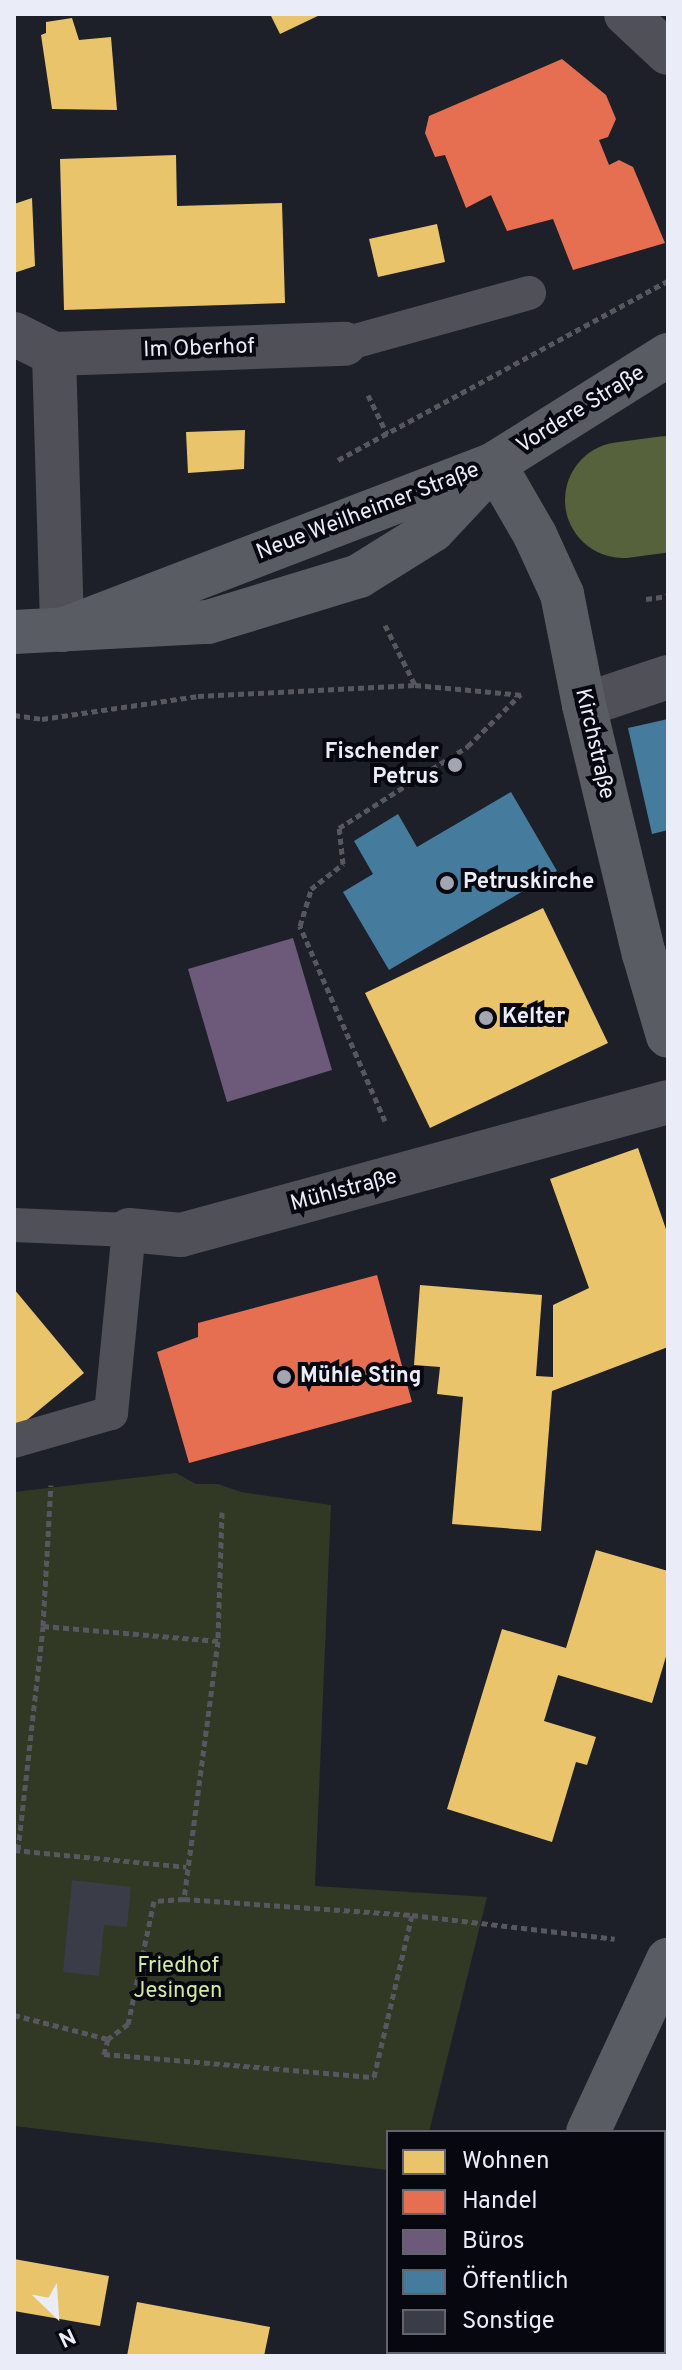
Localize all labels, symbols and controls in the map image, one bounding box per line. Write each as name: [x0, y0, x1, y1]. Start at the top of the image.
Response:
street label: Im Oberhof: [143, 334, 255, 364]
street label: Vordere Straße: [512, 360, 650, 460]
street label: Neue Weilheimer Straße: [253, 457, 483, 567]
street label: Kirchstraße: [568, 686, 620, 802]
place label: Fischender Petrus: [325, 739, 439, 790]
marker: Fischender Petrus: [446, 756, 464, 774]
place label: Petruskirche: [463, 870, 594, 896]
marker: Petruskirche: [438, 874, 456, 892]
place label: Kelter: [502, 1005, 565, 1031]
marker: Kelter: [477, 1009, 495, 1027]
street label: Mühlstraße: [288, 1164, 400, 1218]
place label: Mühle Sting: [300, 1364, 422, 1390]
marker: Mühle Sting: [275, 1368, 293, 1386]
park label: Friedhof Jesingen: [134, 1953, 222, 2004]
legend: [386, 2130, 666, 2354]
text: Wohnen: [462, 2147, 549, 2177]
text: Handel: [462, 2187, 538, 2217]
text: Büros: [462, 2227, 524, 2257]
text: Öffentlich: [462, 2267, 569, 2297]
north arrow: [16, 2274, 96, 2354]
text: Sonstige: [462, 2307, 555, 2337]
text: N: [53, 2321, 79, 2352]

